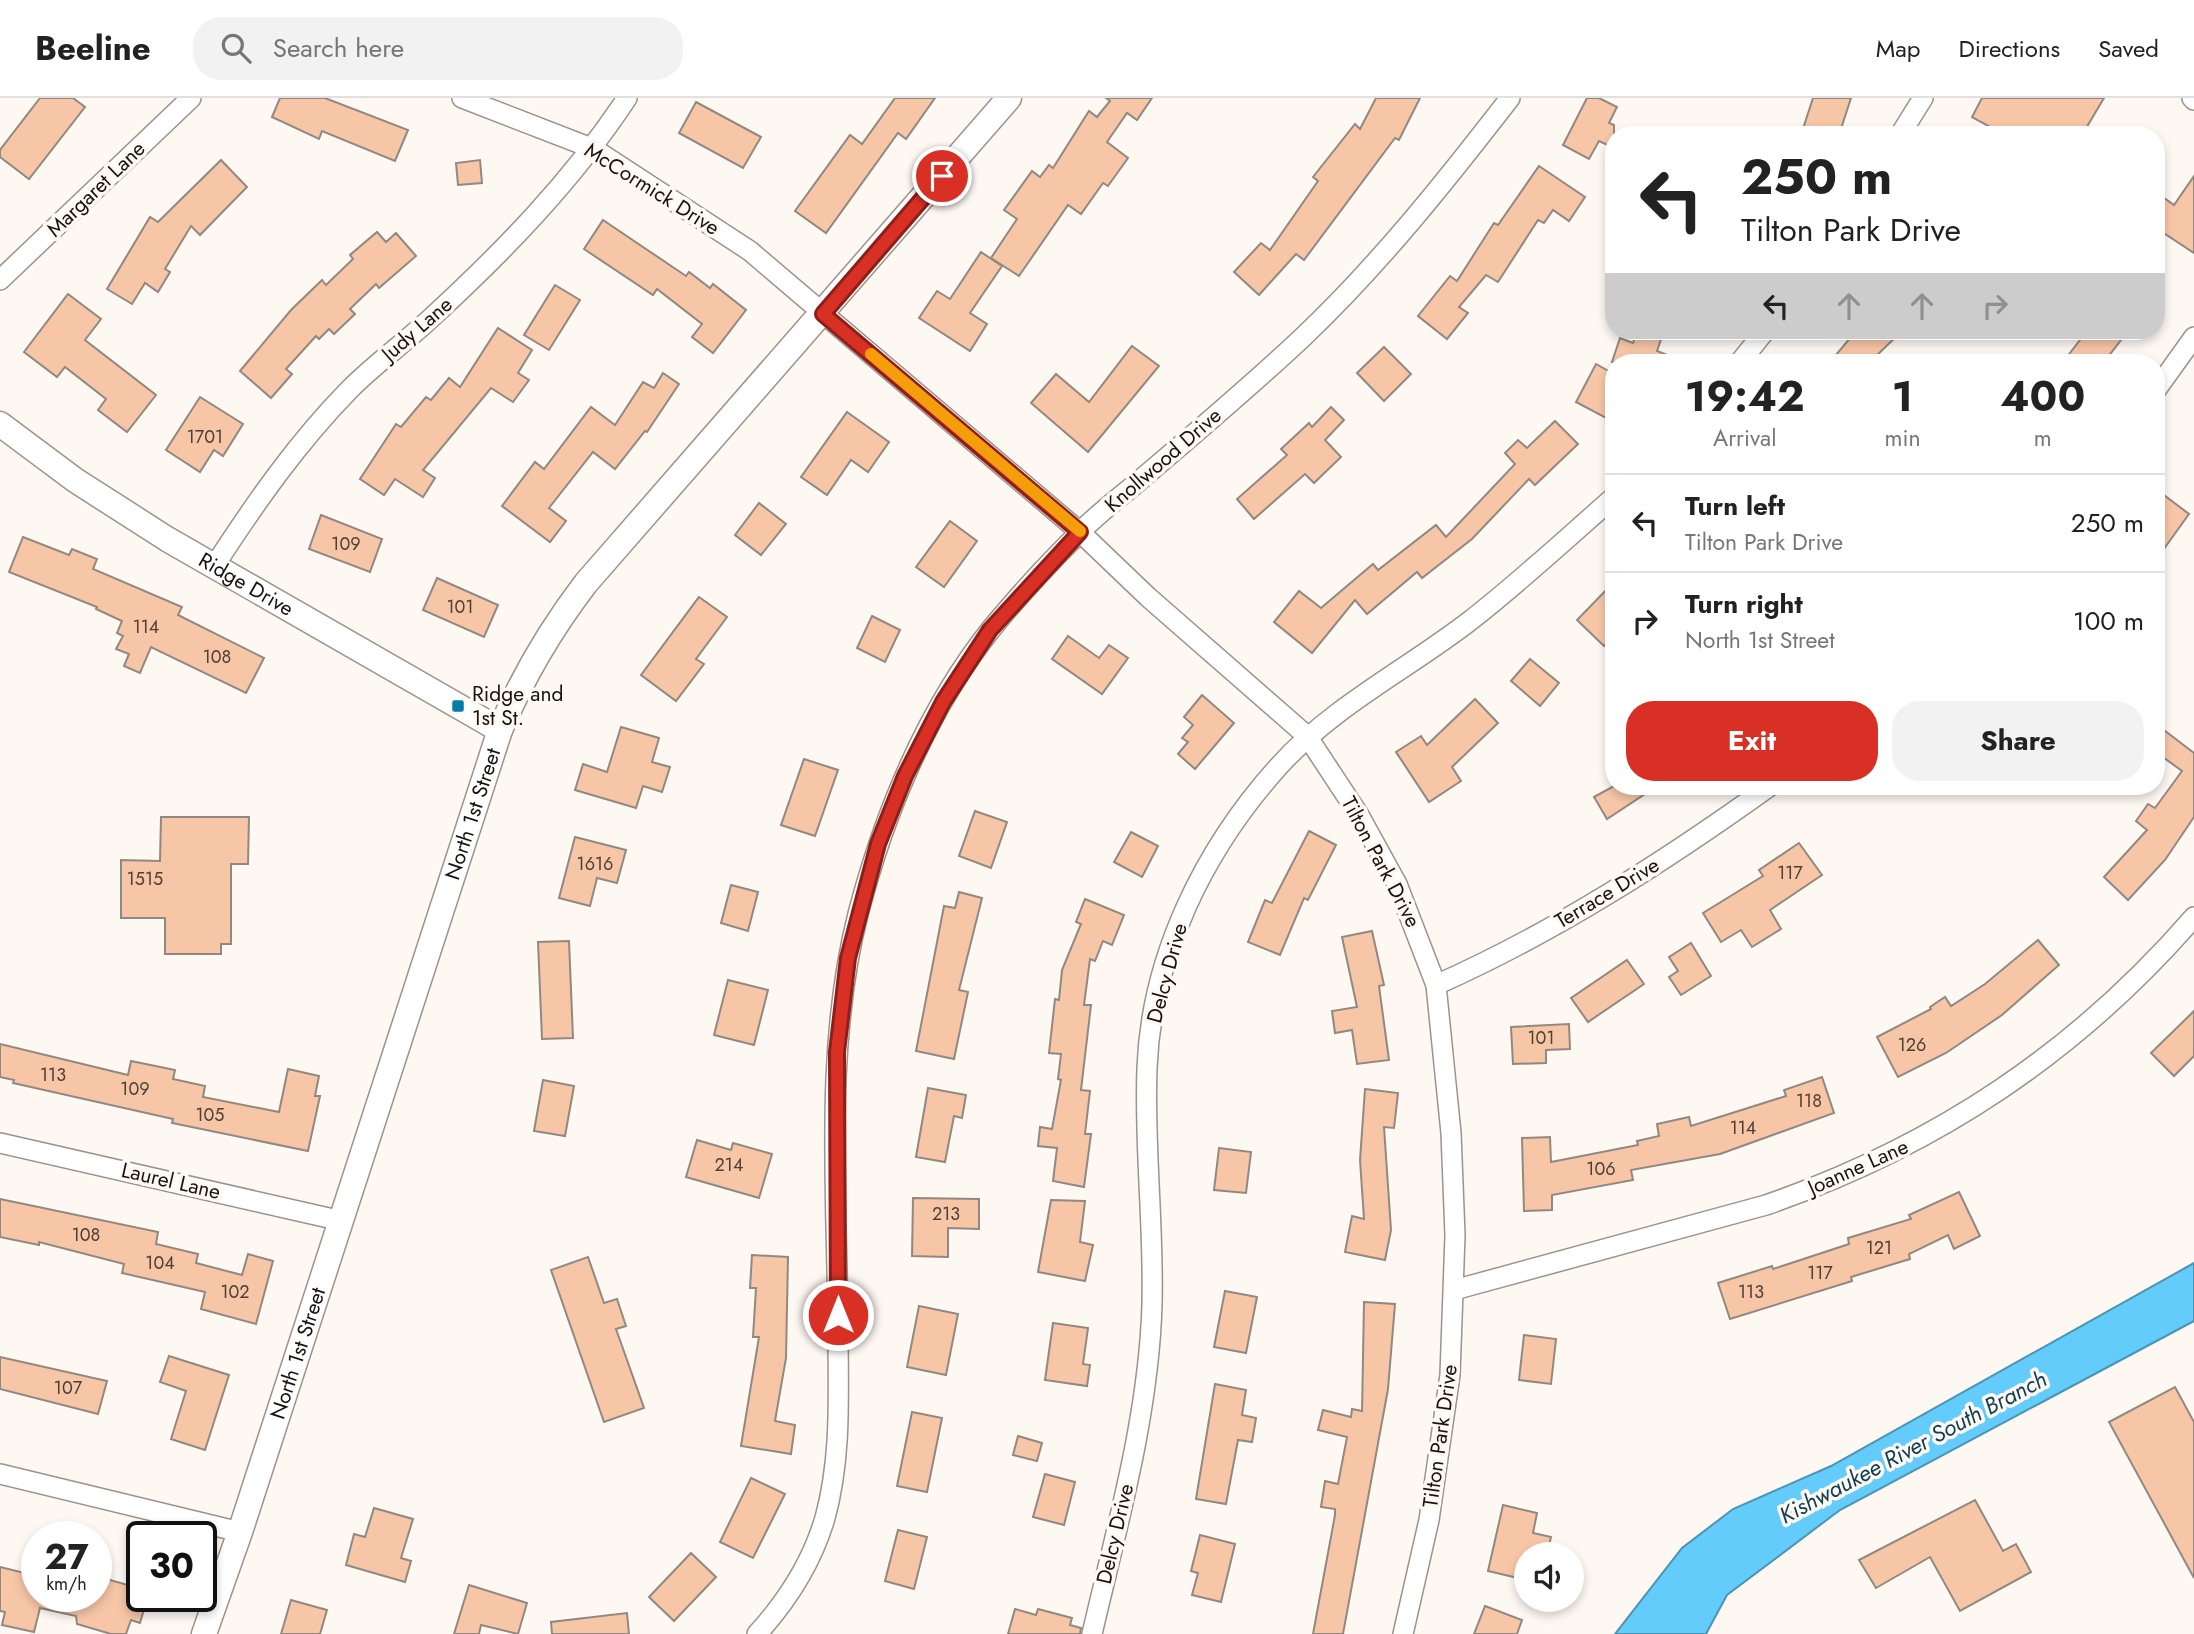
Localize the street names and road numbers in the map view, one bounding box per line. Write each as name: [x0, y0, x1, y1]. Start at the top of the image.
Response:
street label: Margaret Lane: [40, 134, 152, 244]
street label: McCormick Drive: [579, 135, 725, 243]
street label: Judy Lane: [373, 290, 459, 370]
street label: Knollwood Drive: [1098, 401, 1228, 519]
street label: Ridge Drive: [193, 545, 299, 624]
street label: North 1st Street: [437, 744, 508, 884]
street label: Tilton Park Drive: [1334, 791, 1428, 933]
street label: Terrace Drive: [1549, 850, 1665, 936]
street label: Delcy Drive: [1139, 920, 1195, 1026]
street label: Joanne Lane: [1800, 1131, 1913, 1204]
street label: Laurel Lane: [119, 1155, 224, 1207]
street label: North 1st Street: [263, 1284, 333, 1423]
street label: Tilton Park Drive: [1415, 1362, 1465, 1510]
street label: Delcy Drive: [1089, 1481, 1141, 1587]

